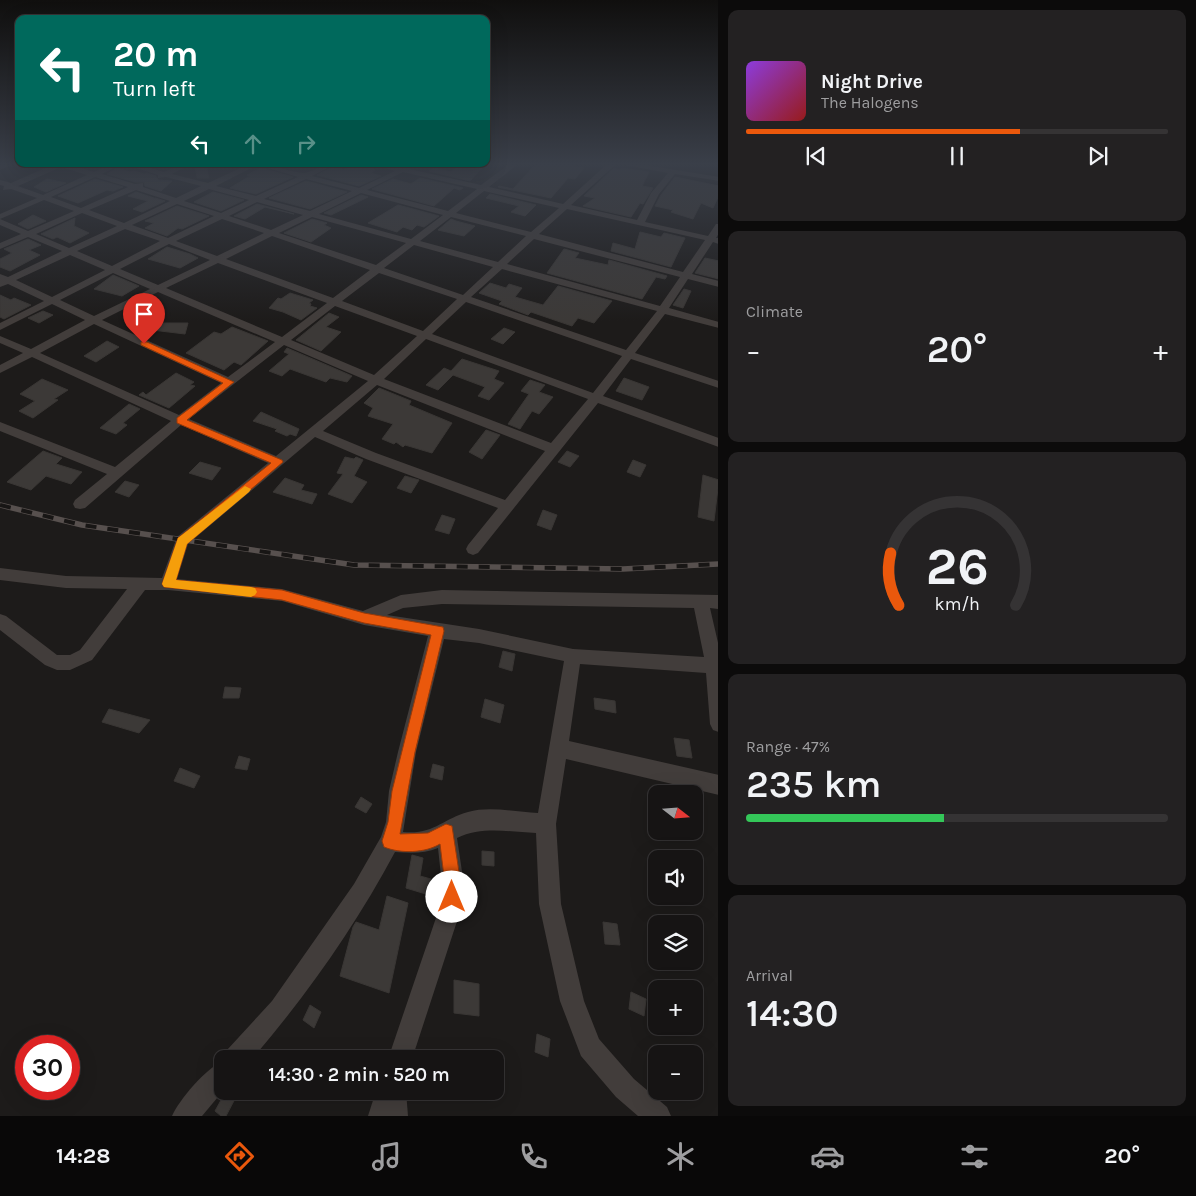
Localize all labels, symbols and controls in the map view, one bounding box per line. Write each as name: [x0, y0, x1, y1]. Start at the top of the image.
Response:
text: 20 m: [113, 34, 198, 75]
icon: left: [30, 35, 95, 100]
text: Night Drive: [821, 71, 923, 93]
text: Turn left: [113, 76, 196, 102]
text: The Halogens: [821, 93, 919, 112]
icon: left: [186, 130, 214, 158]
icon: ahead: [239, 130, 267, 158]
icon: right: [292, 130, 320, 158]
icon: previous: [802, 142, 830, 170]
icon: pause: [943, 142, 971, 170]
icon: next: [1084, 142, 1112, 170]
pin: [123, 293, 165, 344]
icon: arrive: [130, 300, 158, 328]
text: Climate: [746, 302, 803, 321]
text: 20°: [927, 327, 987, 372]
text: −: [746, 334, 761, 367]
text: +: [1153, 334, 1168, 367]
text: 26: [925, 536, 989, 597]
text: km/h: [934, 594, 980, 615]
text: Range · 47%: [746, 737, 830, 756]
text: 235 km: [746, 762, 882, 807]
north arrow: [648, 785, 702, 840]
map controls: [648, 785, 703, 1100]
button: sound: [648, 850, 703, 905]
position arrow: [425, 870, 477, 922]
button: layers: [648, 915, 703, 970]
text: Arrival: [746, 966, 793, 985]
button: +: [648, 980, 703, 1035]
text: 14:30: [746, 991, 838, 1036]
speed limit sign: 30: [15, 1035, 80, 1100]
button: −: [648, 1045, 703, 1100]
text: 14:30 · 2 min · 520 m: [268, 1064, 450, 1086]
icon: directions: [222, 1139, 257, 1174]
icon: music: [369, 1139, 404, 1174]
icon: phone: [516, 1139, 551, 1174]
icon: climate: [663, 1139, 698, 1174]
icon: car: [810, 1139, 845, 1174]
icon: filters: [957, 1139, 992, 1174]
text: 14:28: [56, 1143, 110, 1169]
text: 20°: [1104, 1143, 1140, 1169]

